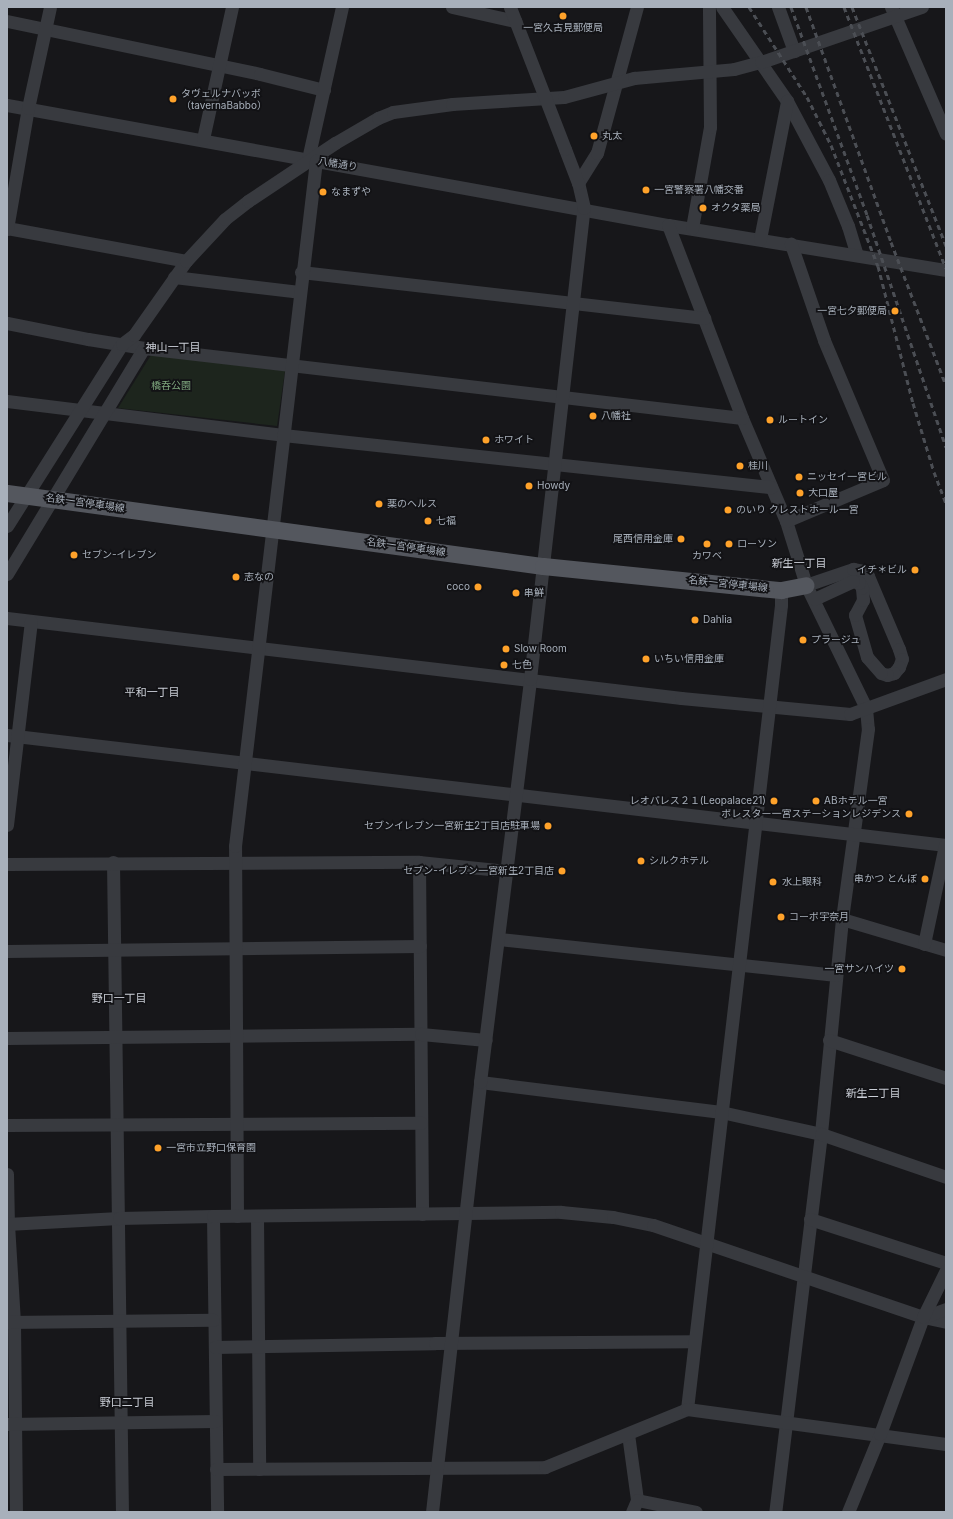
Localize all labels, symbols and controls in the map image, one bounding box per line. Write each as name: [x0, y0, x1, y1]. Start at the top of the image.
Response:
marker: 一宮久古見郵便局: [558, 11, 568, 21]
place label: 一宮久古見郵便局: [523, 22, 603, 34]
place label: タヴェルナバッボ （tavernaBabbo）: [181, 87, 267, 110]
marker: タヴェルナバッボ （tavernaBabbo）: [168, 94, 178, 104]
place label: 丸太: [602, 130, 622, 142]
marker: 丸太: [589, 131, 599, 141]
street label: 八幡通り: [317, 155, 359, 173]
place label: 一宮警察署八幡交番: [654, 184, 744, 196]
marker: 一宮警察署八幡交番: [641, 185, 651, 195]
place label: なまずや: [331, 186, 371, 198]
marker: なまずや: [318, 187, 328, 197]
place label: オクタ薬局: [711, 202, 761, 214]
marker: オクタ薬局: [698, 203, 708, 213]
place label: 一宮七夕郵便局: [817, 305, 887, 317]
marker: 一宮七夕郵便局: [890, 306, 900, 316]
district label: 神山一丁目: [146, 340, 200, 354]
park label: 橋呑公園: [151, 380, 191, 392]
place label: 八幡社: [601, 410, 631, 422]
marker: 八幡社: [588, 411, 598, 421]
place label: ルートイン: [778, 414, 828, 426]
marker: ルートイン: [765, 415, 775, 425]
place label: ホワイト: [494, 434, 534, 446]
marker: ホワイト: [481, 435, 491, 445]
place label: 桂川: [748, 460, 768, 472]
marker: 桂川: [735, 461, 745, 471]
place label: ニッセイ一宮ビル: [807, 471, 887, 483]
marker: ニッセイ一宮ビル: [794, 472, 804, 482]
place label: Howdy: [537, 480, 570, 492]
marker: Howdy: [524, 481, 534, 491]
place label: 大口屋: [808, 487, 838, 499]
marker: 大口屋: [795, 488, 805, 498]
street label: 名鉄一宮停車場線: [45, 491, 125, 515]
place label: 薬のヘルス: [387, 498, 437, 510]
marker: 薬のヘルス: [374, 499, 384, 509]
place label: のいり クレストホール一宮: [736, 504, 859, 516]
marker: のいり クレストホール一宮: [723, 505, 733, 515]
place label: 七福: [436, 515, 456, 527]
marker: 七福: [423, 516, 433, 526]
place label: 尾西信用金庫: [613, 533, 673, 545]
marker: 尾西信用金庫: [676, 534, 686, 544]
street label: 名鉄一宮停車場線: [366, 535, 446, 559]
place label: ローソン: [737, 538, 777, 550]
marker: カワベ: [702, 539, 712, 549]
marker: ローソン: [724, 539, 734, 549]
place label: セブン-イレブン: [82, 549, 157, 561]
marker: セブン-イレブン: [69, 550, 79, 560]
place label: カワベ: [692, 550, 722, 562]
district label: 新生一丁目: [772, 556, 826, 570]
place label: イチ＊ビル: [857, 564, 907, 576]
marker: イチ＊ビル: [910, 565, 920, 575]
place label: 志なの: [244, 571, 274, 583]
marker: 志なの: [231, 572, 241, 582]
street label: 名鉄一宮停車場線: [688, 574, 768, 594]
place label: coco: [447, 581, 470, 593]
marker: coco: [473, 582, 483, 592]
place label: 串鮮: [524, 587, 544, 599]
marker: 串鮮: [511, 588, 521, 598]
place label: Dahlia: [703, 614, 732, 626]
marker: Dahlia: [690, 615, 700, 625]
place label: プラージュ: [811, 634, 861, 646]
marker: プラージュ: [798, 635, 808, 645]
place label: Slow Room: [514, 643, 567, 655]
marker: Slow Room: [501, 644, 511, 654]
place label: いちい信用金庫: [654, 653, 724, 665]
marker: いちい信用金庫: [641, 654, 651, 664]
place label: 七色: [512, 659, 532, 671]
marker: 七色: [499, 660, 509, 670]
district label: 平和一丁目: [125, 685, 179, 699]
place label: レオパレス２１(Leopalace21): [630, 795, 766, 807]
place label: ABホテル一宮: [824, 795, 887, 807]
marker: レオパレス２１(Leopalace21): [769, 796, 779, 806]
marker: ABホテル一宮: [811, 796, 821, 806]
place label: ポレスター一宮ステーションレジデンス: [721, 808, 901, 820]
marker: ポレスター一宮ステーションレジデンス: [904, 809, 914, 819]
place label: セブンイレブン一宮新生2丁目店駐車場: [364, 820, 540, 832]
marker: セブンイレブン一宮新生2丁目店駐車場: [543, 821, 553, 831]
place label: シルクホテル: [649, 855, 709, 867]
marker: シルクホテル: [636, 856, 646, 866]
place label: セブン-イレブン一宮新生2丁目店: [403, 865, 554, 877]
marker: セブン-イレブン一宮新生2丁目店: [557, 866, 567, 876]
place label: 串かつ とんぼ: [854, 873, 917, 885]
marker: 串かつ とんぼ: [920, 874, 930, 884]
marker: 水上眼科: [767, 876, 779, 888]
place label: 水上眼科: [782, 876, 822, 888]
place label: コーポ宇奈月: [789, 911, 849, 923]
marker: コーポ宇奈月: [776, 912, 786, 922]
place label: 一宮サンハイツ: [824, 963, 894, 975]
marker: 一宮サンハイツ: [897, 964, 907, 974]
district label: 野口一丁目: [92, 991, 146, 1005]
district label: 新生二丁目: [846, 1086, 900, 1100]
place label: 一宮市立野口保育園: [166, 1142, 256, 1154]
marker: 一宮市立野口保育園: [153, 1143, 163, 1153]
district label: 野口二丁目: [100, 1395, 154, 1409]

